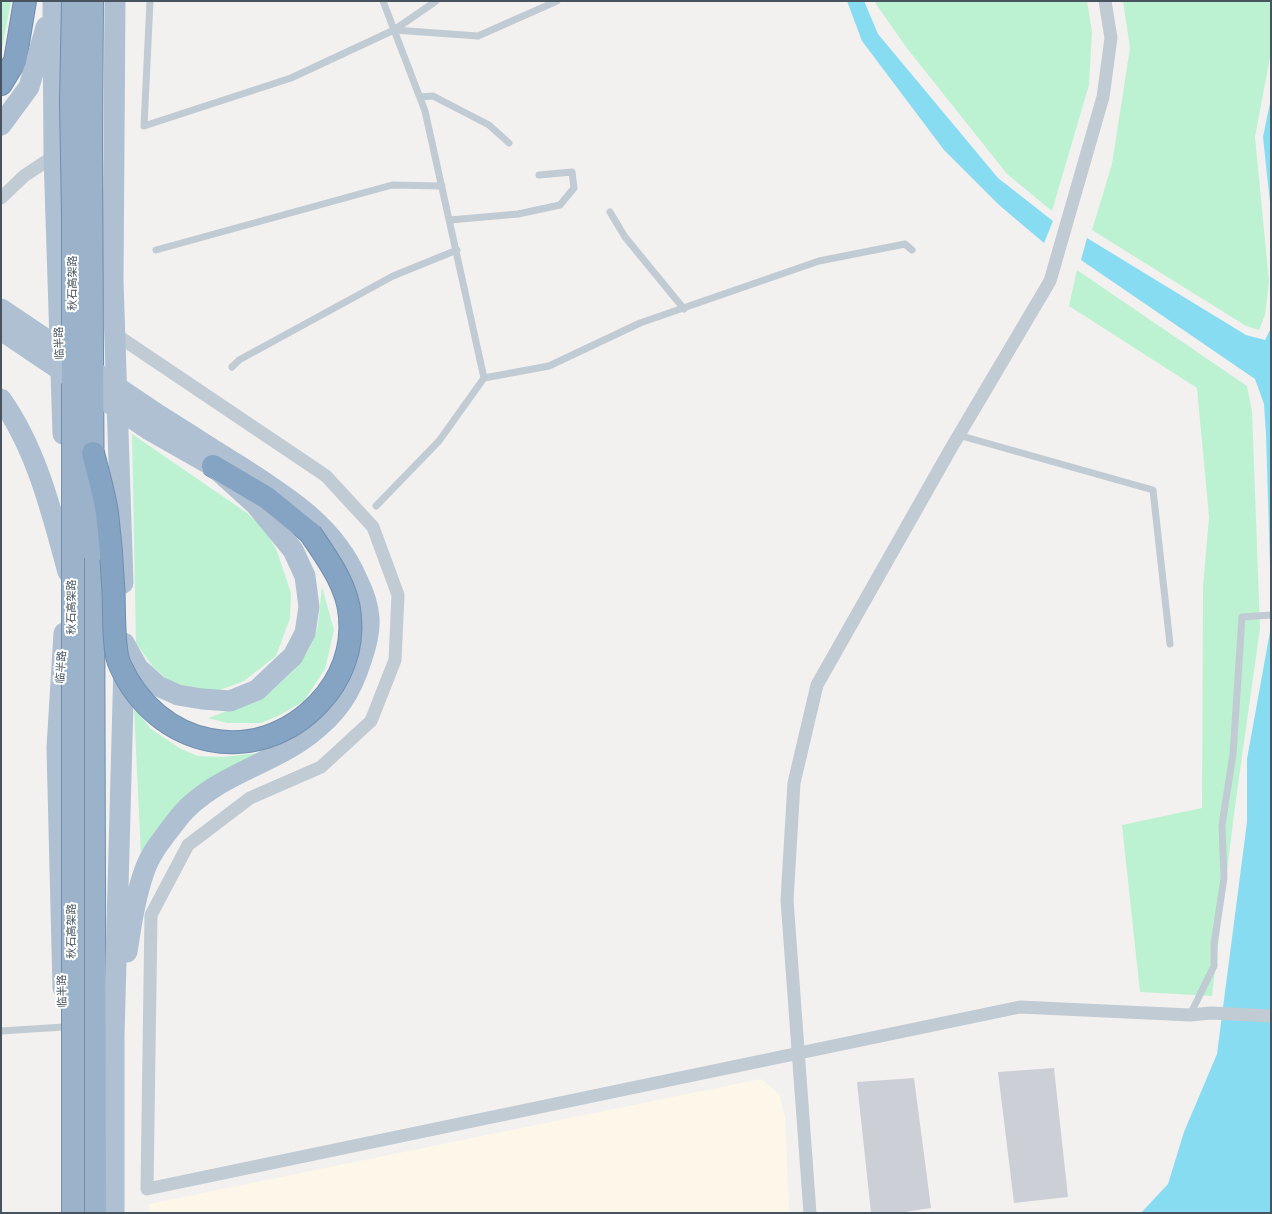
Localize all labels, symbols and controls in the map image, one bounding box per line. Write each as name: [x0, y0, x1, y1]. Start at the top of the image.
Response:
street label: 秋石高架路: [66, 256, 80, 310]
street label: 临半路: [53, 326, 67, 360]
street label: 秋石高架路: [65, 580, 79, 634]
street label: 临半路: [54, 650, 70, 684]
street label: 秋石高架路: [65, 904, 79, 958]
street label: 临半路: [56, 974, 70, 1008]

